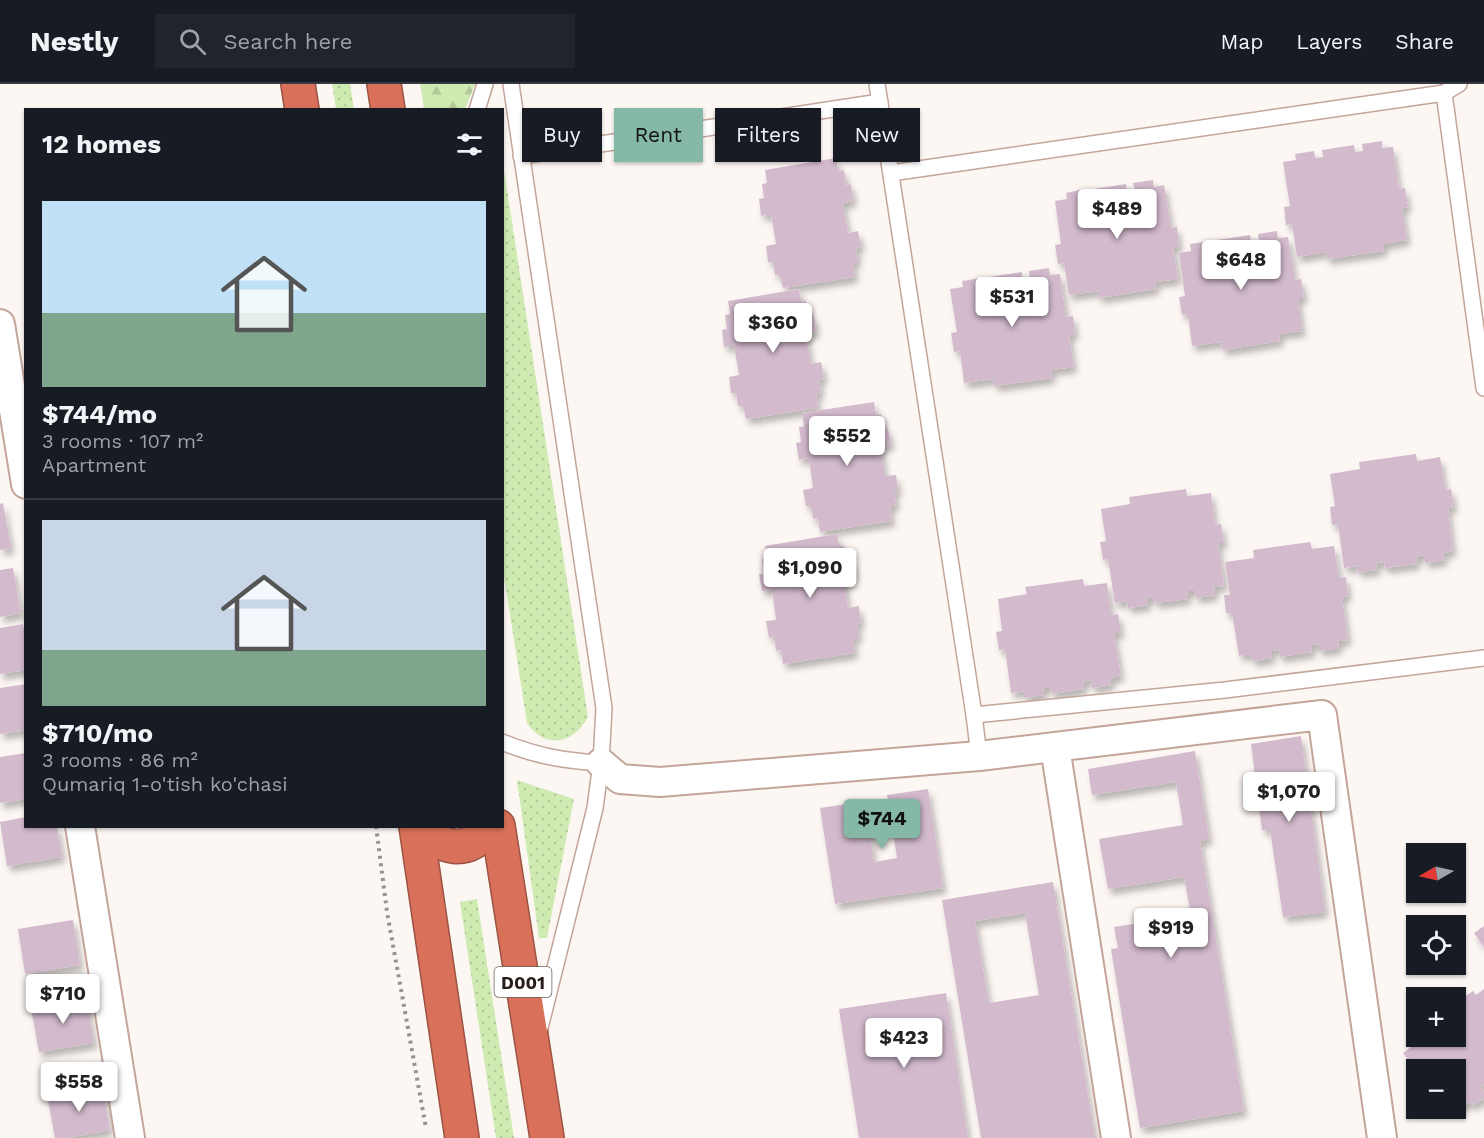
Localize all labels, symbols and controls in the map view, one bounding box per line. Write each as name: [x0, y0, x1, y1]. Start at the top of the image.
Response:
search box: [155, 14, 575, 68]
text: Nestly: [30, 25, 119, 58]
icon: search: [176, 25, 209, 58]
text: Search here: [224, 29, 352, 54]
text: Map: [1220, 29, 1263, 54]
text: Layers: [1296, 29, 1362, 54]
text: Share: [1395, 29, 1454, 54]
chip: Buy: [522, 108, 602, 162]
chip: Rent: [614, 108, 703, 162]
chip: Filters: [715, 108, 821, 162]
chip: New: [833, 108, 920, 162]
icon: filters: [453, 128, 486, 161]
text: 12 homes: [42, 129, 161, 159]
pin: $489: [1081, 189, 1153, 240]
text: $489: [1092, 196, 1142, 220]
icon: home: [210, 240, 318, 348]
pin: $648: [1205, 240, 1277, 291]
text: $648: [1216, 247, 1266, 271]
pin: $531: [976, 277, 1048, 328]
text: $531: [990, 284, 1034, 308]
pin: $360: [737, 303, 809, 354]
text: $360: [748, 310, 798, 334]
text: $744/mo: [42, 399, 157, 429]
pin: $552: [811, 416, 883, 467]
text: $552: [823, 423, 871, 447]
text: 3 rooms · 107 m²: [42, 429, 203, 453]
text: Apartment: [42, 453, 146, 477]
pin: $1,090: [761, 548, 859, 599]
text: $1,090: [777, 555, 843, 579]
icon: home: [210, 559, 318, 667]
text: $710/mo: [42, 718, 153, 748]
text: 3 rooms · 86 m²: [42, 748, 198, 772]
text: Qumariq 1-o'tish ko'chasi: [42, 772, 288, 796]
pin: $1,070: [1240, 772, 1338, 823]
text: $1,070: [1257, 779, 1321, 803]
pin: $744: [846, 799, 918, 850]
text: $744: [857, 806, 907, 830]
north arrow: [1406, 843, 1466, 903]
map controls: [1406, 843, 1466, 1119]
pin: $919: [1135, 908, 1207, 959]
text: $919: [1148, 915, 1194, 939]
button: locate: [1406, 915, 1466, 975]
road number: D001: [494, 967, 552, 997]
pin: $710: [27, 974, 99, 1025]
text: $710: [40, 981, 86, 1005]
button: +: [1406, 987, 1466, 1047]
pin: $423: [868, 1018, 940, 1069]
text: $423: [879, 1025, 929, 1049]
button: −: [1406, 1059, 1466, 1119]
pin: $558: [43, 1062, 115, 1113]
text: $558: [55, 1069, 103, 1093]

